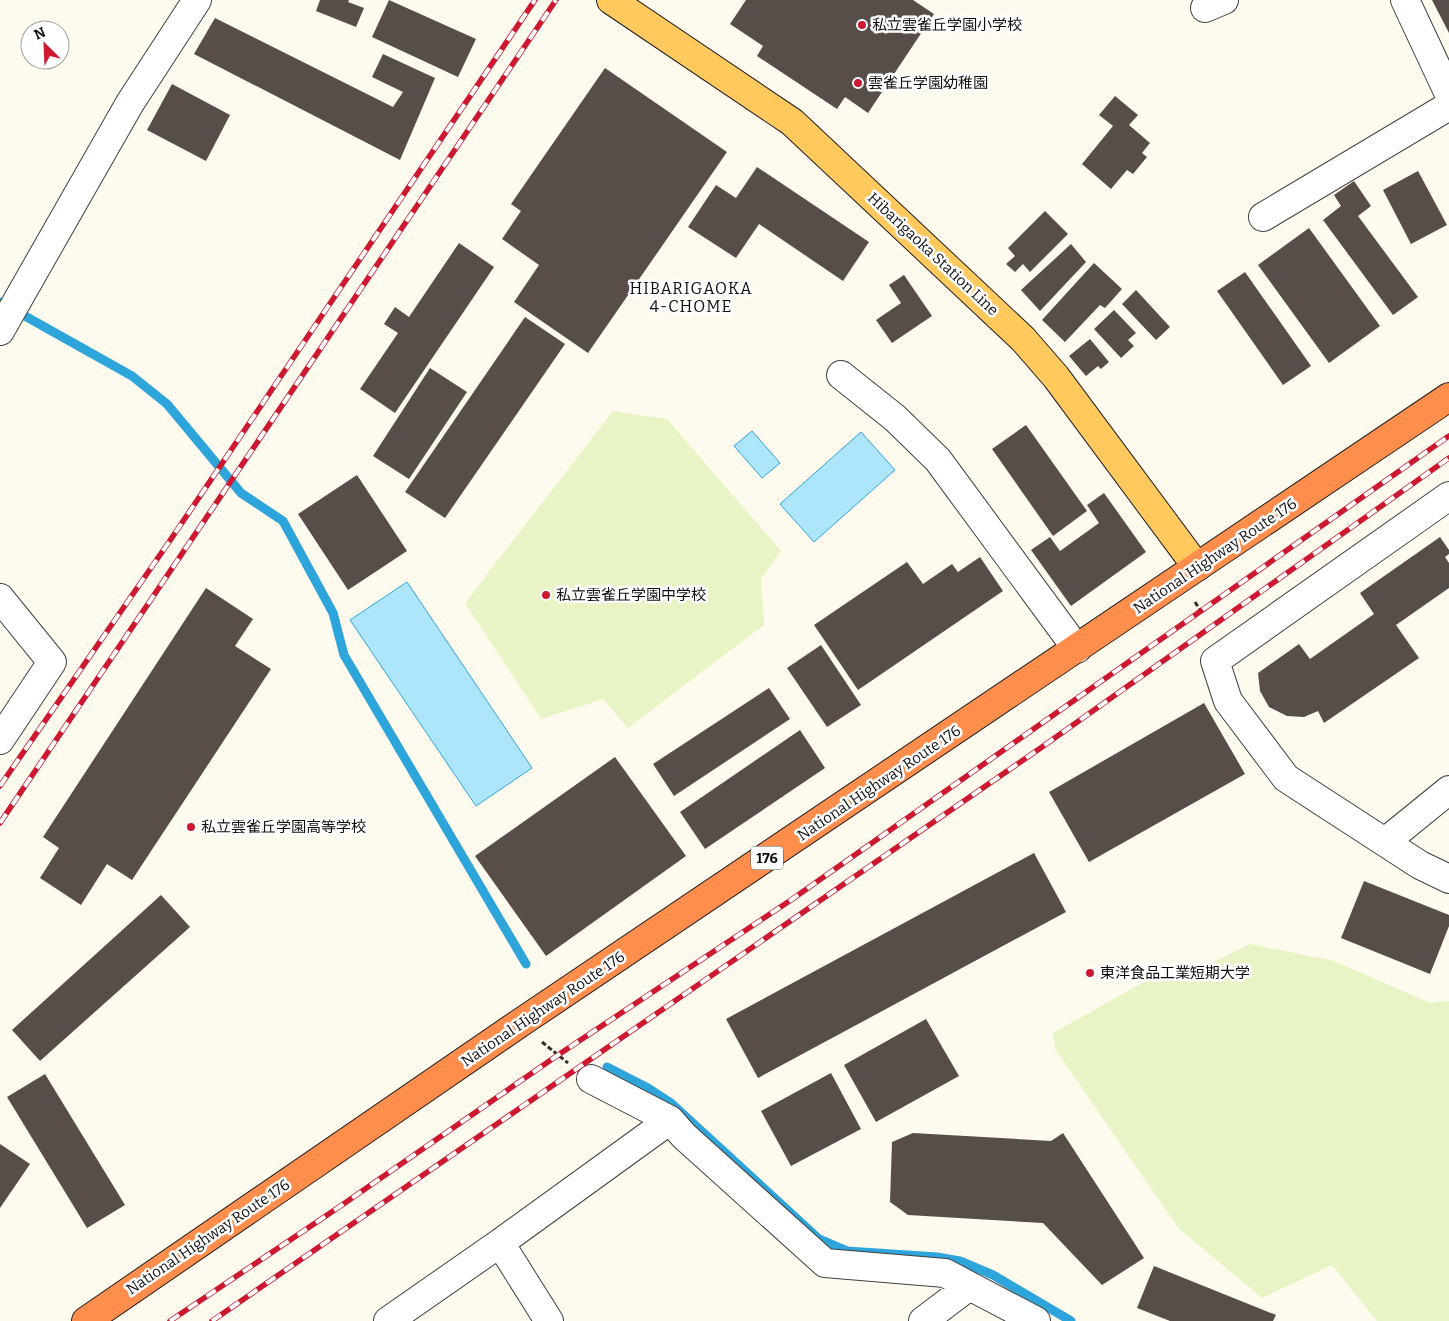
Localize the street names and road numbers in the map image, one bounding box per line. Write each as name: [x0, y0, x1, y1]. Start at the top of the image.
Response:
street label: Hibarigaoka Station Line: [864, 189, 1002, 319]
street label: National Highway Route 176: [1130, 494, 1300, 618]
street label: National Highway Route 176: [794, 721, 964, 845]
road number: 176: [751, 846, 783, 870]
street label: National Highway Route 176: [458, 947, 628, 1071]
street label: National Highway Route 176: [123, 1175, 293, 1299]

